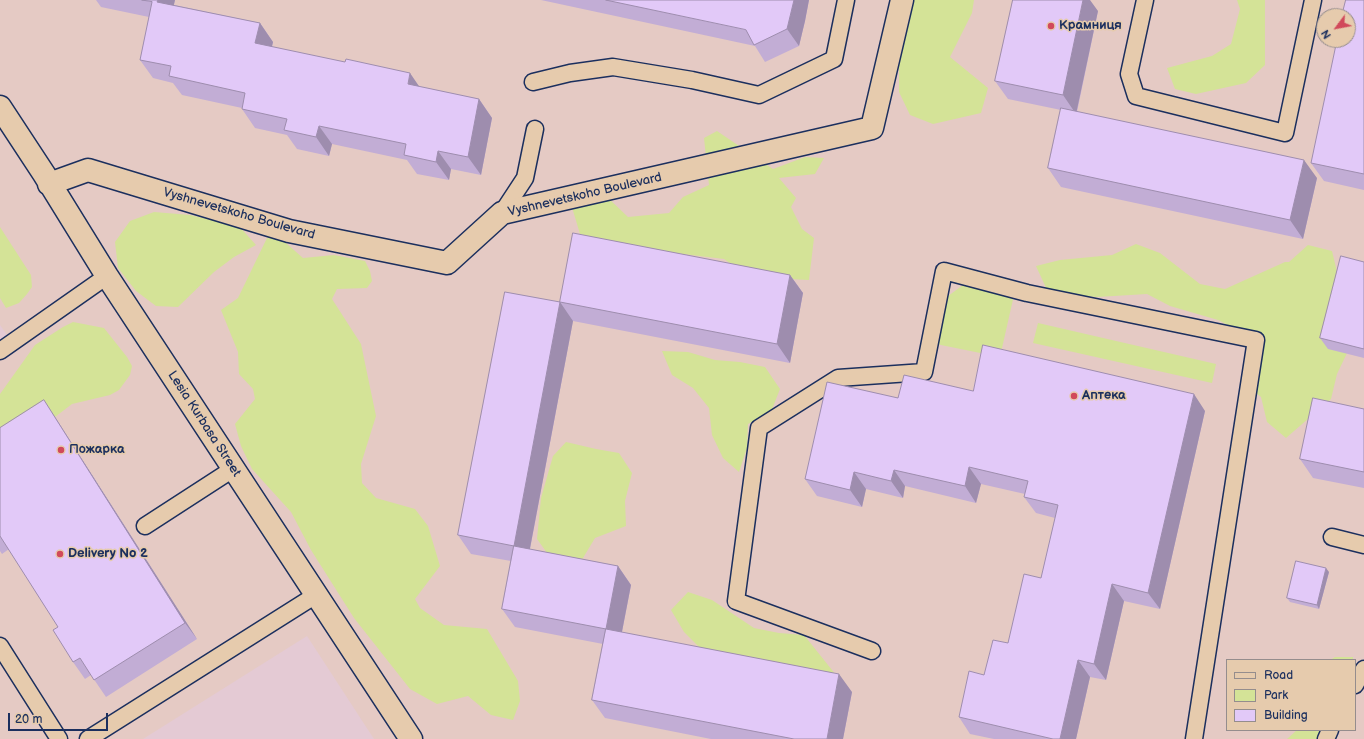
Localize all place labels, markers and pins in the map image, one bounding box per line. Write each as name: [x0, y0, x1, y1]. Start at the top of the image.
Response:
place label: Крамниця: [1059, 18, 1122, 34]
marker: Крамниця: [1046, 21, 1056, 31]
place label: Аптека: [1082, 388, 1126, 404]
marker: Аптека: [1069, 391, 1079, 401]
place label: Пожарка: [69, 442, 124, 458]
marker: Пожарка: [56, 445, 66, 455]
place label: Delivery No 2: [68, 546, 148, 562]
marker: Delivery No 2: [55, 549, 65, 559]

